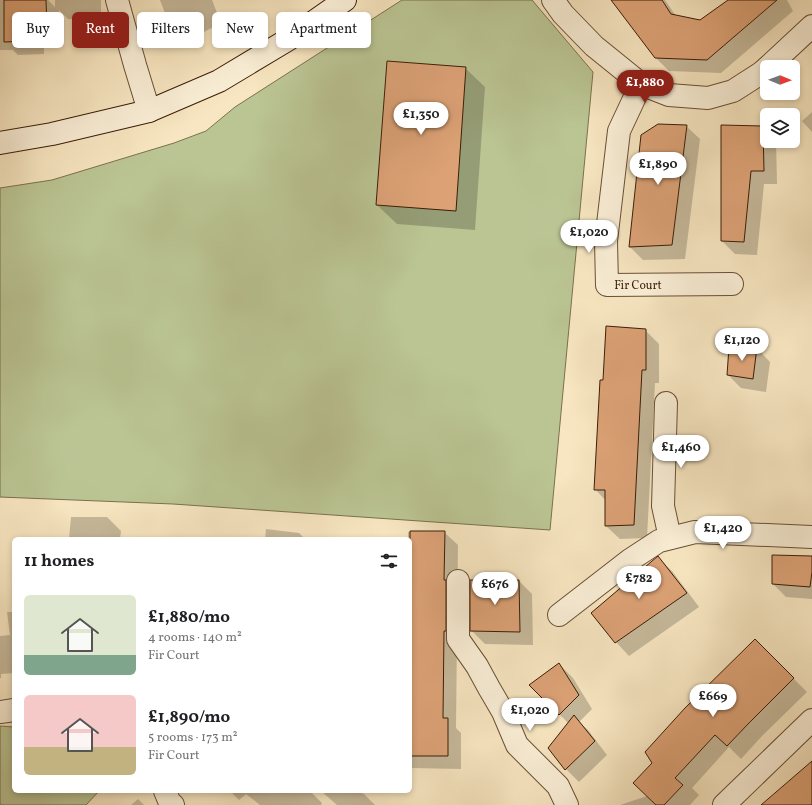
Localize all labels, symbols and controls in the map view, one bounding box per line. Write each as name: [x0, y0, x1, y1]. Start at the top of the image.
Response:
chip: Buy: [12, 12, 64, 48]
chip: Rent: [72, 12, 129, 48]
chip: Filters: [137, 12, 204, 48]
chip: New: [212, 12, 268, 48]
chip: Apartment: [276, 12, 371, 48]
north arrow: [760, 60, 800, 100]
map controls: [760, 60, 800, 148]
pin: £1,880: [612, 70, 678, 104]
text: £1,880: [626, 74, 664, 92]
pin: £1,350: [388, 102, 454, 136]
text: £1,350: [402, 106, 440, 124]
button: layers: [760, 108, 800, 148]
pin: £1,890: [625, 152, 691, 186]
text: £1,890: [639, 156, 677, 174]
pin: £1,020: [556, 220, 622, 254]
text: £1,020: [569, 224, 609, 242]
street label: Fir Court: [614, 278, 662, 294]
pin: £1,120: [709, 328, 775, 362]
text: £1,120: [724, 332, 760, 350]
pin: £1,460: [648, 435, 714, 469]
text: £1,460: [661, 439, 701, 457]
pin: £1,420: [690, 516, 756, 550]
text: £1,420: [703, 520, 743, 538]
text: 11 homes: [24, 550, 94, 573]
icon: filters: [378, 550, 400, 572]
pin: £782: [615, 566, 663, 600]
text: £782: [625, 570, 653, 588]
pin: £676: [471, 572, 519, 606]
text: £676: [481, 576, 509, 594]
text: £1,880/mo: [148, 606, 230, 629]
icon: home: [56, 611, 104, 659]
text: 4 rooms · 140 m²: [148, 629, 242, 647]
text: Fir Court: [148, 647, 200, 665]
pin: £669: [689, 684, 737, 718]
text: £669: [699, 688, 727, 706]
pin: £1,020: [497, 698, 563, 732]
text: £1,020: [510, 702, 550, 720]
text: £1,890/mo: [148, 706, 230, 729]
icon: home: [56, 711, 104, 759]
text: 5 rooms · 173 m²: [148, 729, 238, 747]
text: Fir Court: [148, 747, 200, 765]

